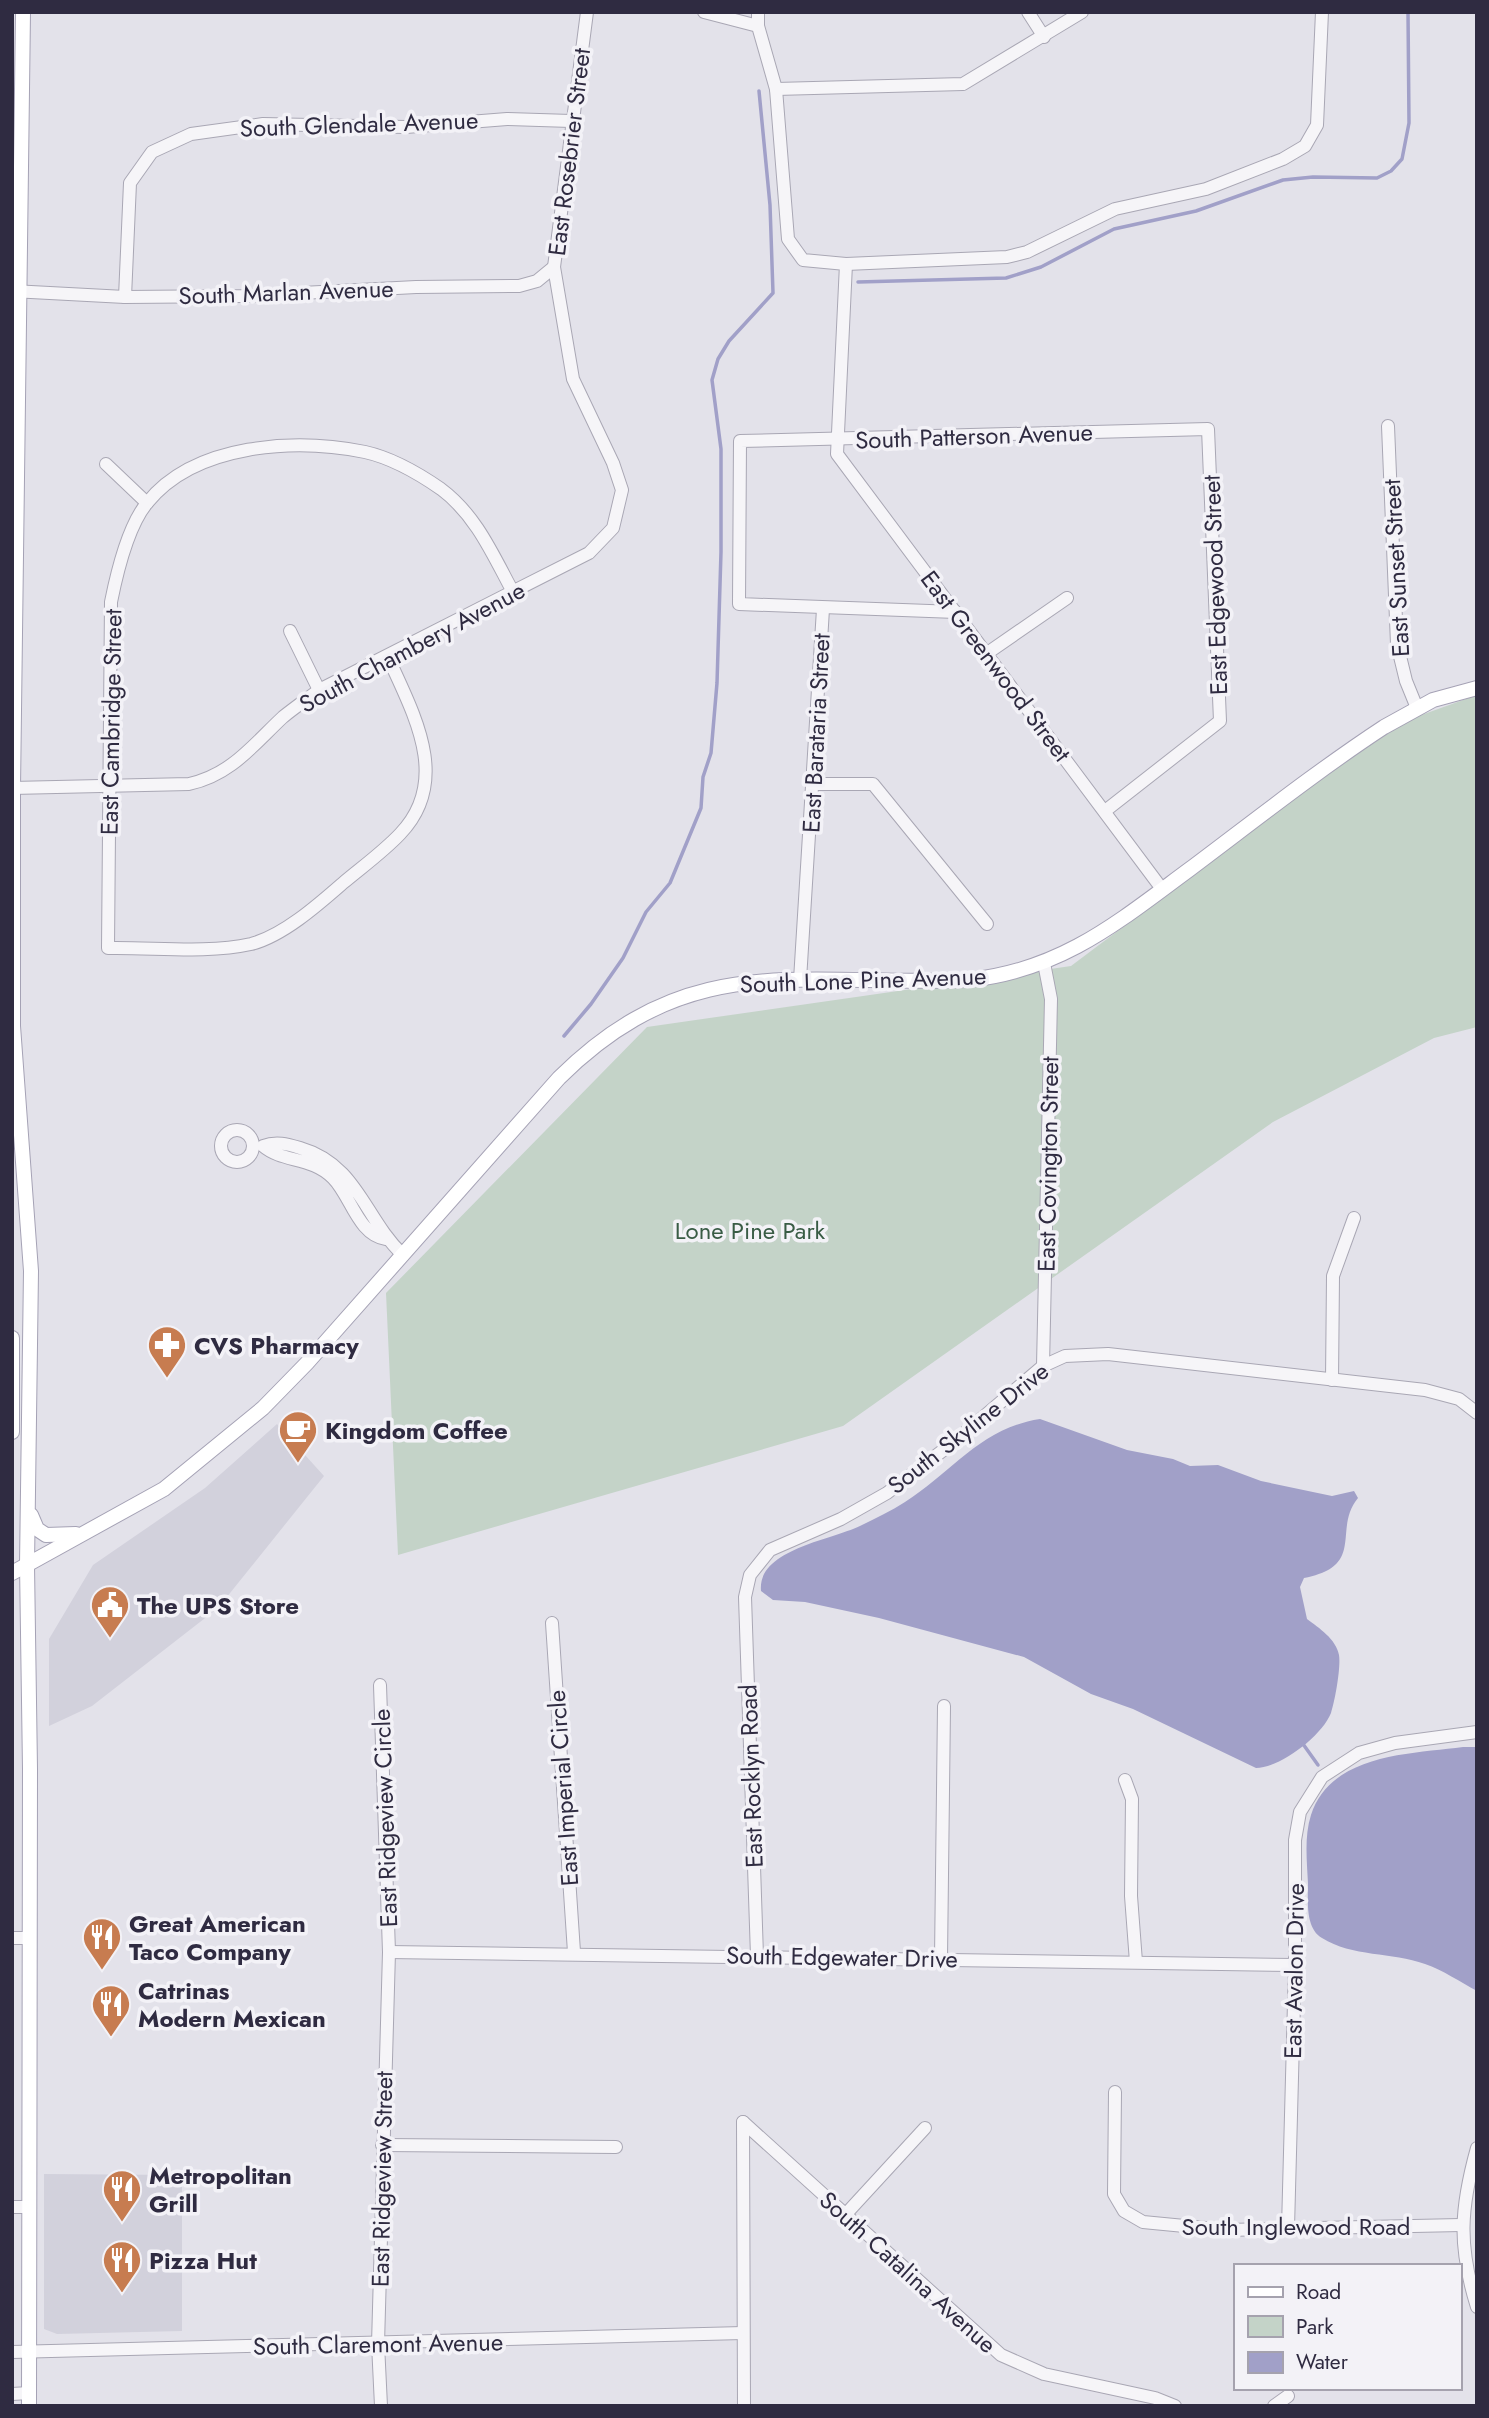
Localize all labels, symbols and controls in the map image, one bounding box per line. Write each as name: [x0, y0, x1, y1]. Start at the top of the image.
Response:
street label: East Rosebrier Street: [539, 46, 599, 258]
street label: South Glendale Avenue: [239, 102, 479, 146]
street label: South Marlan Avenue: [178, 271, 394, 313]
street label: South Patterson Avenue: [855, 414, 1093, 458]
street label: East Edgewood Street: [1194, 474, 1236, 696]
street label: East Sunset Street: [1374, 478, 1418, 658]
street label: East Greenwood Street: [912, 563, 1080, 769]
street label: South Chambery Avenue: [293, 573, 531, 721]
street label: East Cambridge Street: [92, 608, 130, 835]
street label: East Barataria Street: [793, 632, 839, 834]
street label: South Lone Pine Avenue: [739, 958, 987, 1002]
street label: East Covington Street: [1029, 1056, 1067, 1272]
park label: Lone Pine Park: [675, 1213, 826, 1248]
pharmacy icon: CVS Pharmacy: [146, 1324, 188, 1379]
place label: CVS Pharmacy: [194, 1328, 359, 1363]
street label: South Skyline Drive: [880, 1354, 1056, 1502]
cafe icon: Kingdom Coffee: [277, 1409, 319, 1464]
place label: Kingdom Coffee: [325, 1413, 508, 1448]
public building icon: The UPS Store: [89, 1584, 131, 1639]
place label: The UPS Store: [137, 1588, 299, 1623]
street label: East Rocklyn Road: [730, 1684, 772, 1868]
street label: East Imperial Circle: [539, 1689, 587, 1887]
street label: East Ridgeview Circle: [364, 1708, 406, 1928]
street label: East Avalon Drive: [1275, 1883, 1313, 2059]
place label: Great American Taco Company: [129, 1906, 306, 1969]
restaurant icon: Great American Taco Company: [81, 1916, 123, 1971]
street label: South Edgewater Drive: [726, 1937, 958, 1977]
place label: Catrinas Modern Mexican: [138, 1973, 326, 2036]
restaurant icon: Catrinas Modern Mexican: [90, 1983, 132, 2038]
street label: East Ridgeview Street: [363, 2070, 401, 2287]
place label: Metropolitan Grill: [149, 2158, 292, 2221]
restaurant icon: Metropolitan Grill: [101, 2168, 143, 2223]
street label: South Catalina Avenue: [812, 2183, 1004, 2361]
street label: South Inglewood Road: [1182, 2209, 1410, 2244]
restaurant icon: Pizza Hut: [101, 2239, 143, 2294]
place label: Pizza Hut: [149, 2243, 257, 2278]
legend: [1234, 2264, 1461, 2390]
text: Road: [1296, 2277, 1341, 2307]
text: Park: [1296, 2312, 1334, 2342]
street label: South Claremont Avenue: [253, 2324, 503, 2364]
text: Water: [1296, 2347, 1349, 2377]

